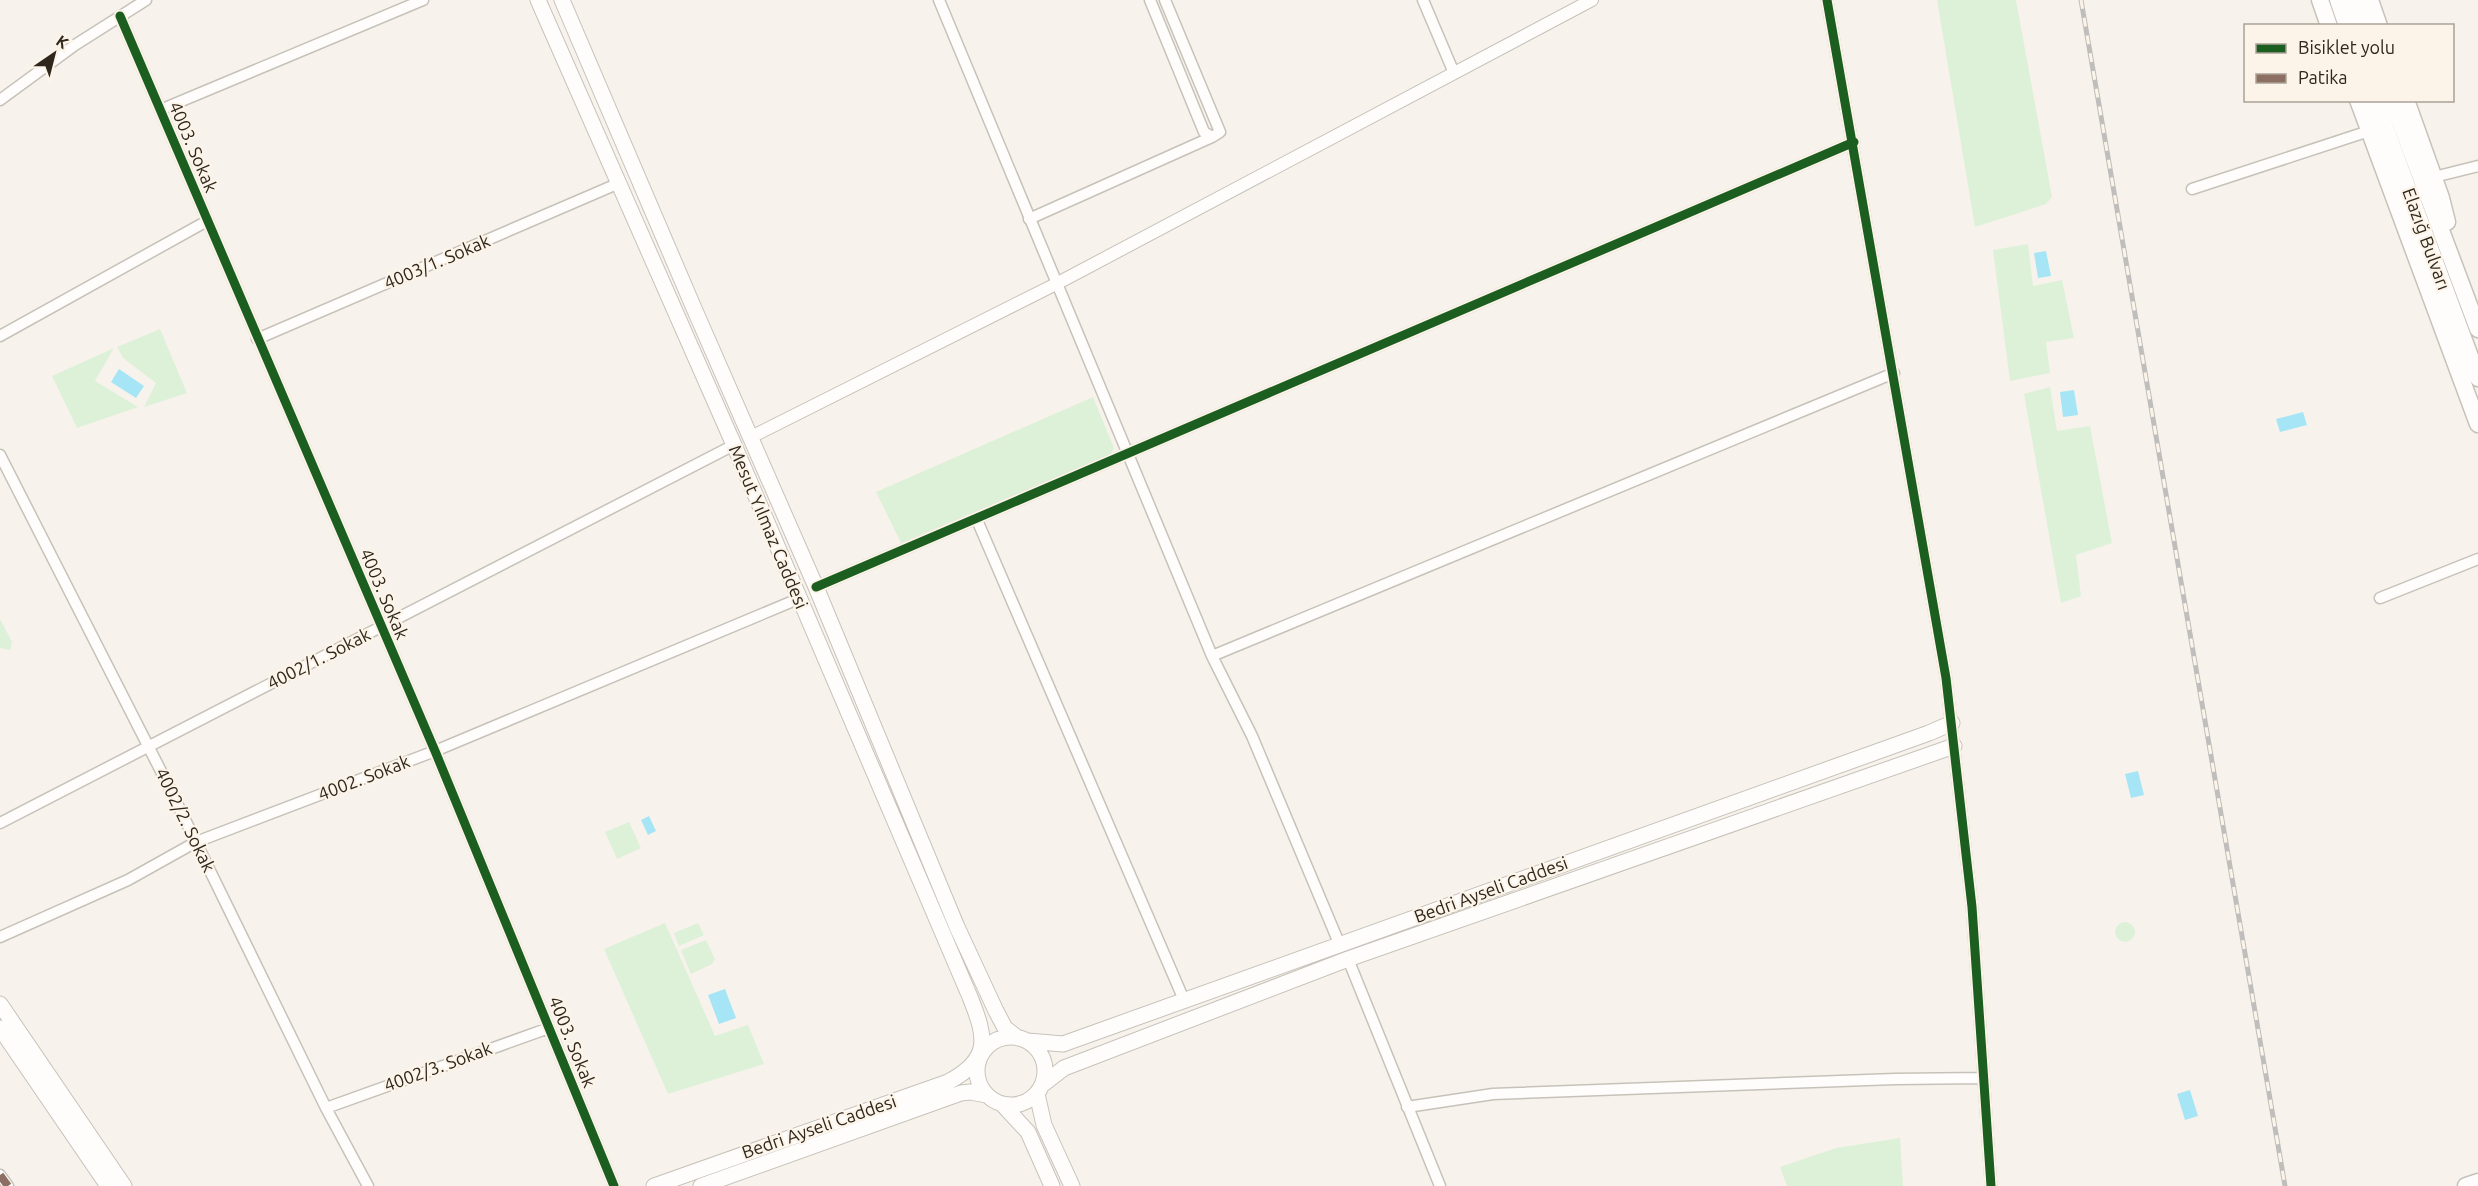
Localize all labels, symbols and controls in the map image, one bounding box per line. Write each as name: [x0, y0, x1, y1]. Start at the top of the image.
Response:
north arrow: [24, 24, 84, 84]
legend: [2244, 24, 2454, 102]
text: K: [53, 31, 72, 52]
text: Bisiklet yolu: [2298, 37, 2395, 57]
text: Patika: [2298, 67, 2348, 87]
street label: 4003. Sokak: [166, 98, 222, 195]
street label: Elazığ Bulvarı: [2399, 185, 2455, 292]
street label: 4003/1. Sokak: [381, 230, 493, 292]
street label: Mesut Yılmaz Caddesi: [725, 442, 812, 611]
street label: 4003. Sokak: [357, 545, 413, 642]
street label: 4002/1. Sokak: [264, 623, 374, 693]
street label: 4002. Sokak: [315, 750, 412, 804]
street label: 4002/2. Sokak: [152, 764, 220, 875]
street label: Bedri Ayseli Caddesi: [1411, 852, 1570, 926]
street label: 4003. Sokak: [546, 993, 600, 1090]
street label: 4002/3. Sokak: [381, 1037, 494, 1095]
street label: Bedri Ayseli Caddesi: [739, 1090, 899, 1162]

